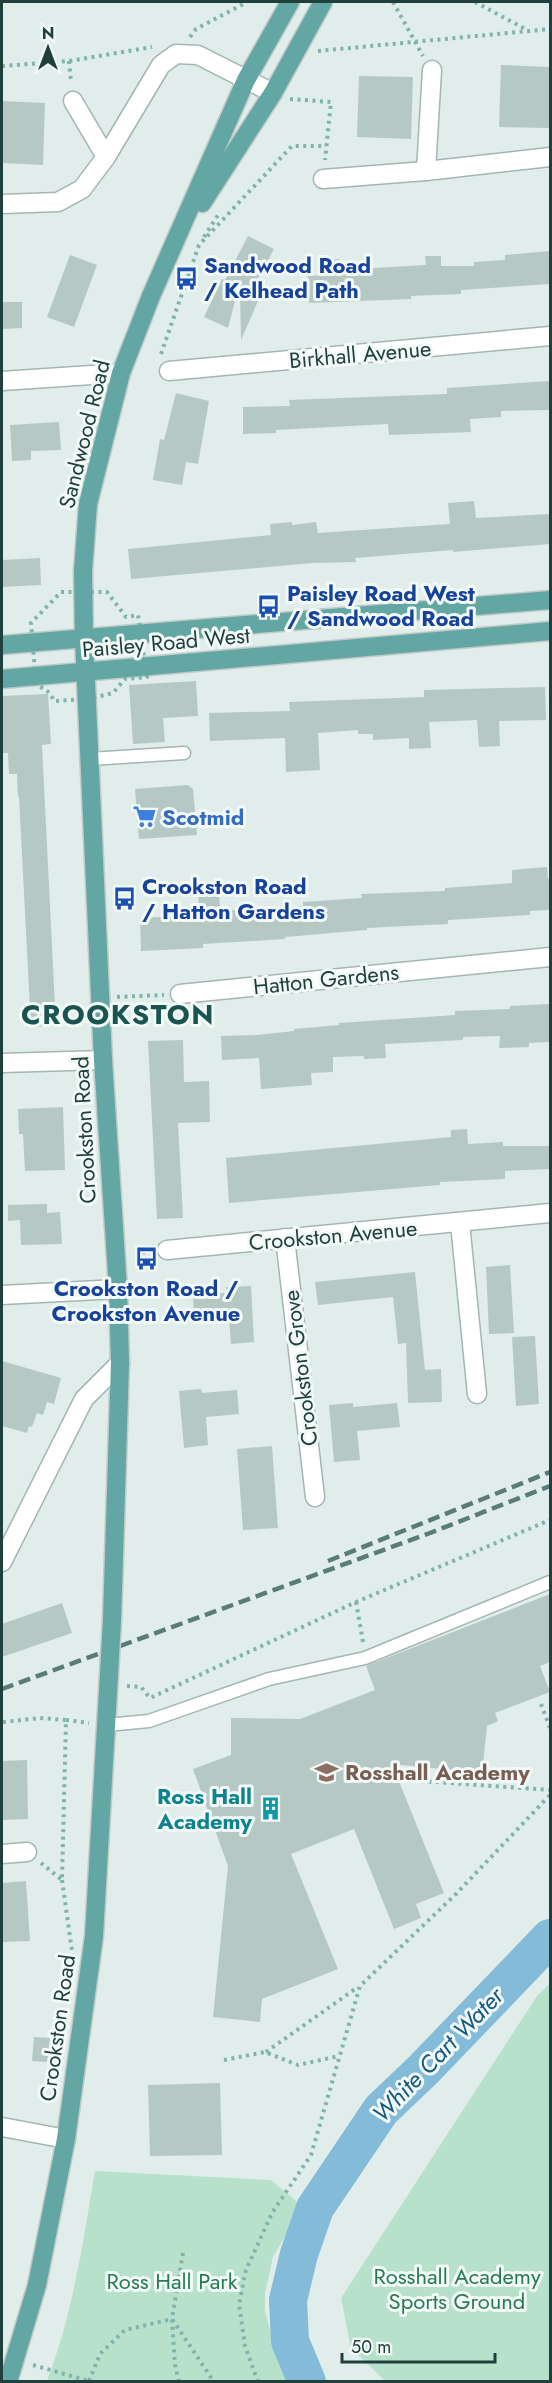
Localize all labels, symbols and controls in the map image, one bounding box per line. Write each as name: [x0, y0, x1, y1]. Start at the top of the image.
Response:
north arrow: [18, 18, 78, 78]
text: N: [42, 22, 54, 45]
place label: Sandwood Road / Kelhead Path: [204, 249, 371, 306]
bus stop icon: Sandwood Road / Kelhead Path: [173, 265, 199, 291]
street label: Birkhall Avenue: [288, 332, 432, 376]
street label: Sandwood Road: [50, 356, 118, 512]
place label: Paisley Road West / Sandwood Road: [287, 577, 475, 634]
bus stop icon: Paisley Road West / Sandwood Road: [256, 593, 282, 619]
street label: Paisley Road West: [81, 619, 252, 665]
place label: Scotmid: [162, 801, 244, 833]
supermarket icon: Scotmid: [131, 804, 157, 830]
place label: Crookston Road / Hatton Gardens: [142, 870, 325, 927]
bus stop icon: Crookston Road / Hatton Gardens: [111, 886, 137, 912]
street label: Hatton Gardens: [251, 955, 401, 1003]
district label: CROOKSTON: [21, 994, 215, 1035]
street label: Crookston Road: [64, 1055, 104, 1205]
street label: Crookston Avenue: [248, 1212, 418, 1258]
bus stop icon: Crookston Road / Crookston Avenue: [133, 1246, 159, 1272]
place label: Crookston Road / Crookston Avenue: [52, 1272, 240, 1329]
street label: Crookston Grove: [275, 1288, 325, 1448]
place label: Rosshall Academy: [345, 1756, 530, 1788]
school or university icon: Rosshall Academy: [314, 1759, 340, 1785]
place label: Ross Hall Academy: [157, 1780, 253, 1837]
building icon: Ross Hall Academy: [257, 1796, 283, 1822]
street label: Crookston Road: [31, 1953, 83, 2103]
water label: White Cart Water: [364, 1978, 513, 2130]
park label: Rosshall Academy Sports Ground: [373, 2260, 541, 2317]
park label: Ross Hall Park: [107, 2265, 238, 2297]
scale bar: [342, 2326, 495, 2364]
text: 50 m: [351, 2334, 391, 2360]

